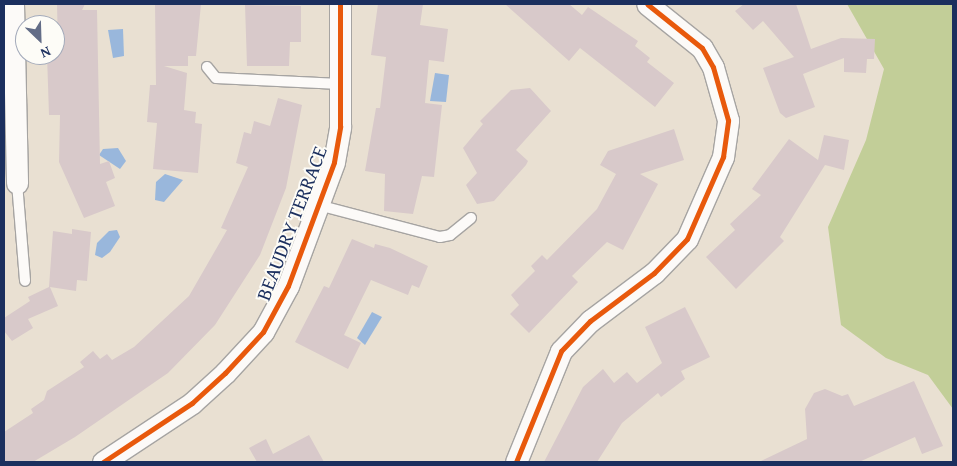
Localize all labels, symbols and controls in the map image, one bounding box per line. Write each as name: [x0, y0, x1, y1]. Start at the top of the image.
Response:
north arrow: [15, 15, 65, 65]
text: N: [37, 42, 54, 64]
street label: BEAUDRY TERRACE: [251, 143, 331, 303]

